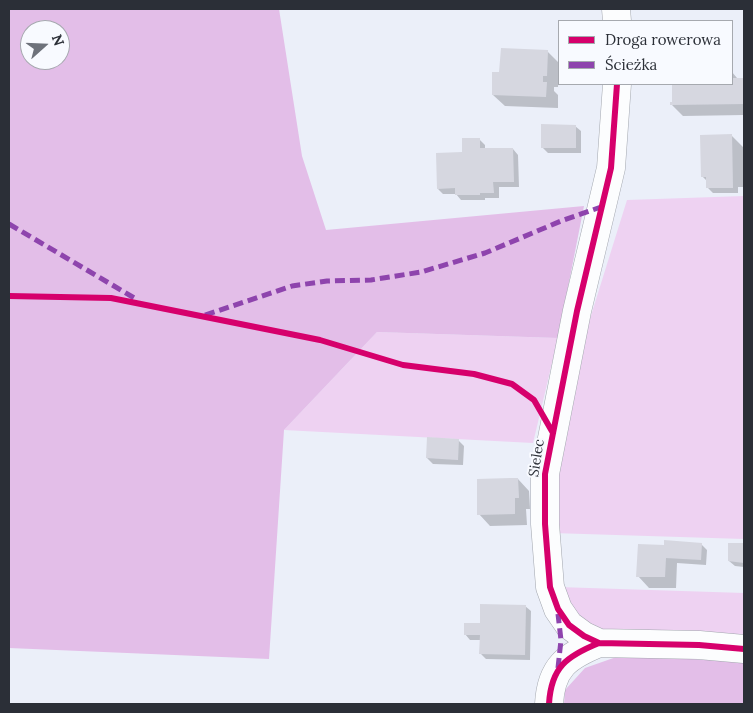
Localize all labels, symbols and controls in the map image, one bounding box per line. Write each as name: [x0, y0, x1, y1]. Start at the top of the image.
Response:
north arrow: [20, 20, 70, 70]
legend: [558, 20, 733, 85]
text: Droga rowerowa: [605, 30, 721, 49]
text: N: [48, 32, 68, 48]
text: Ścieżka: [605, 55, 657, 74]
street label: Sielec: [526, 438, 548, 478]

